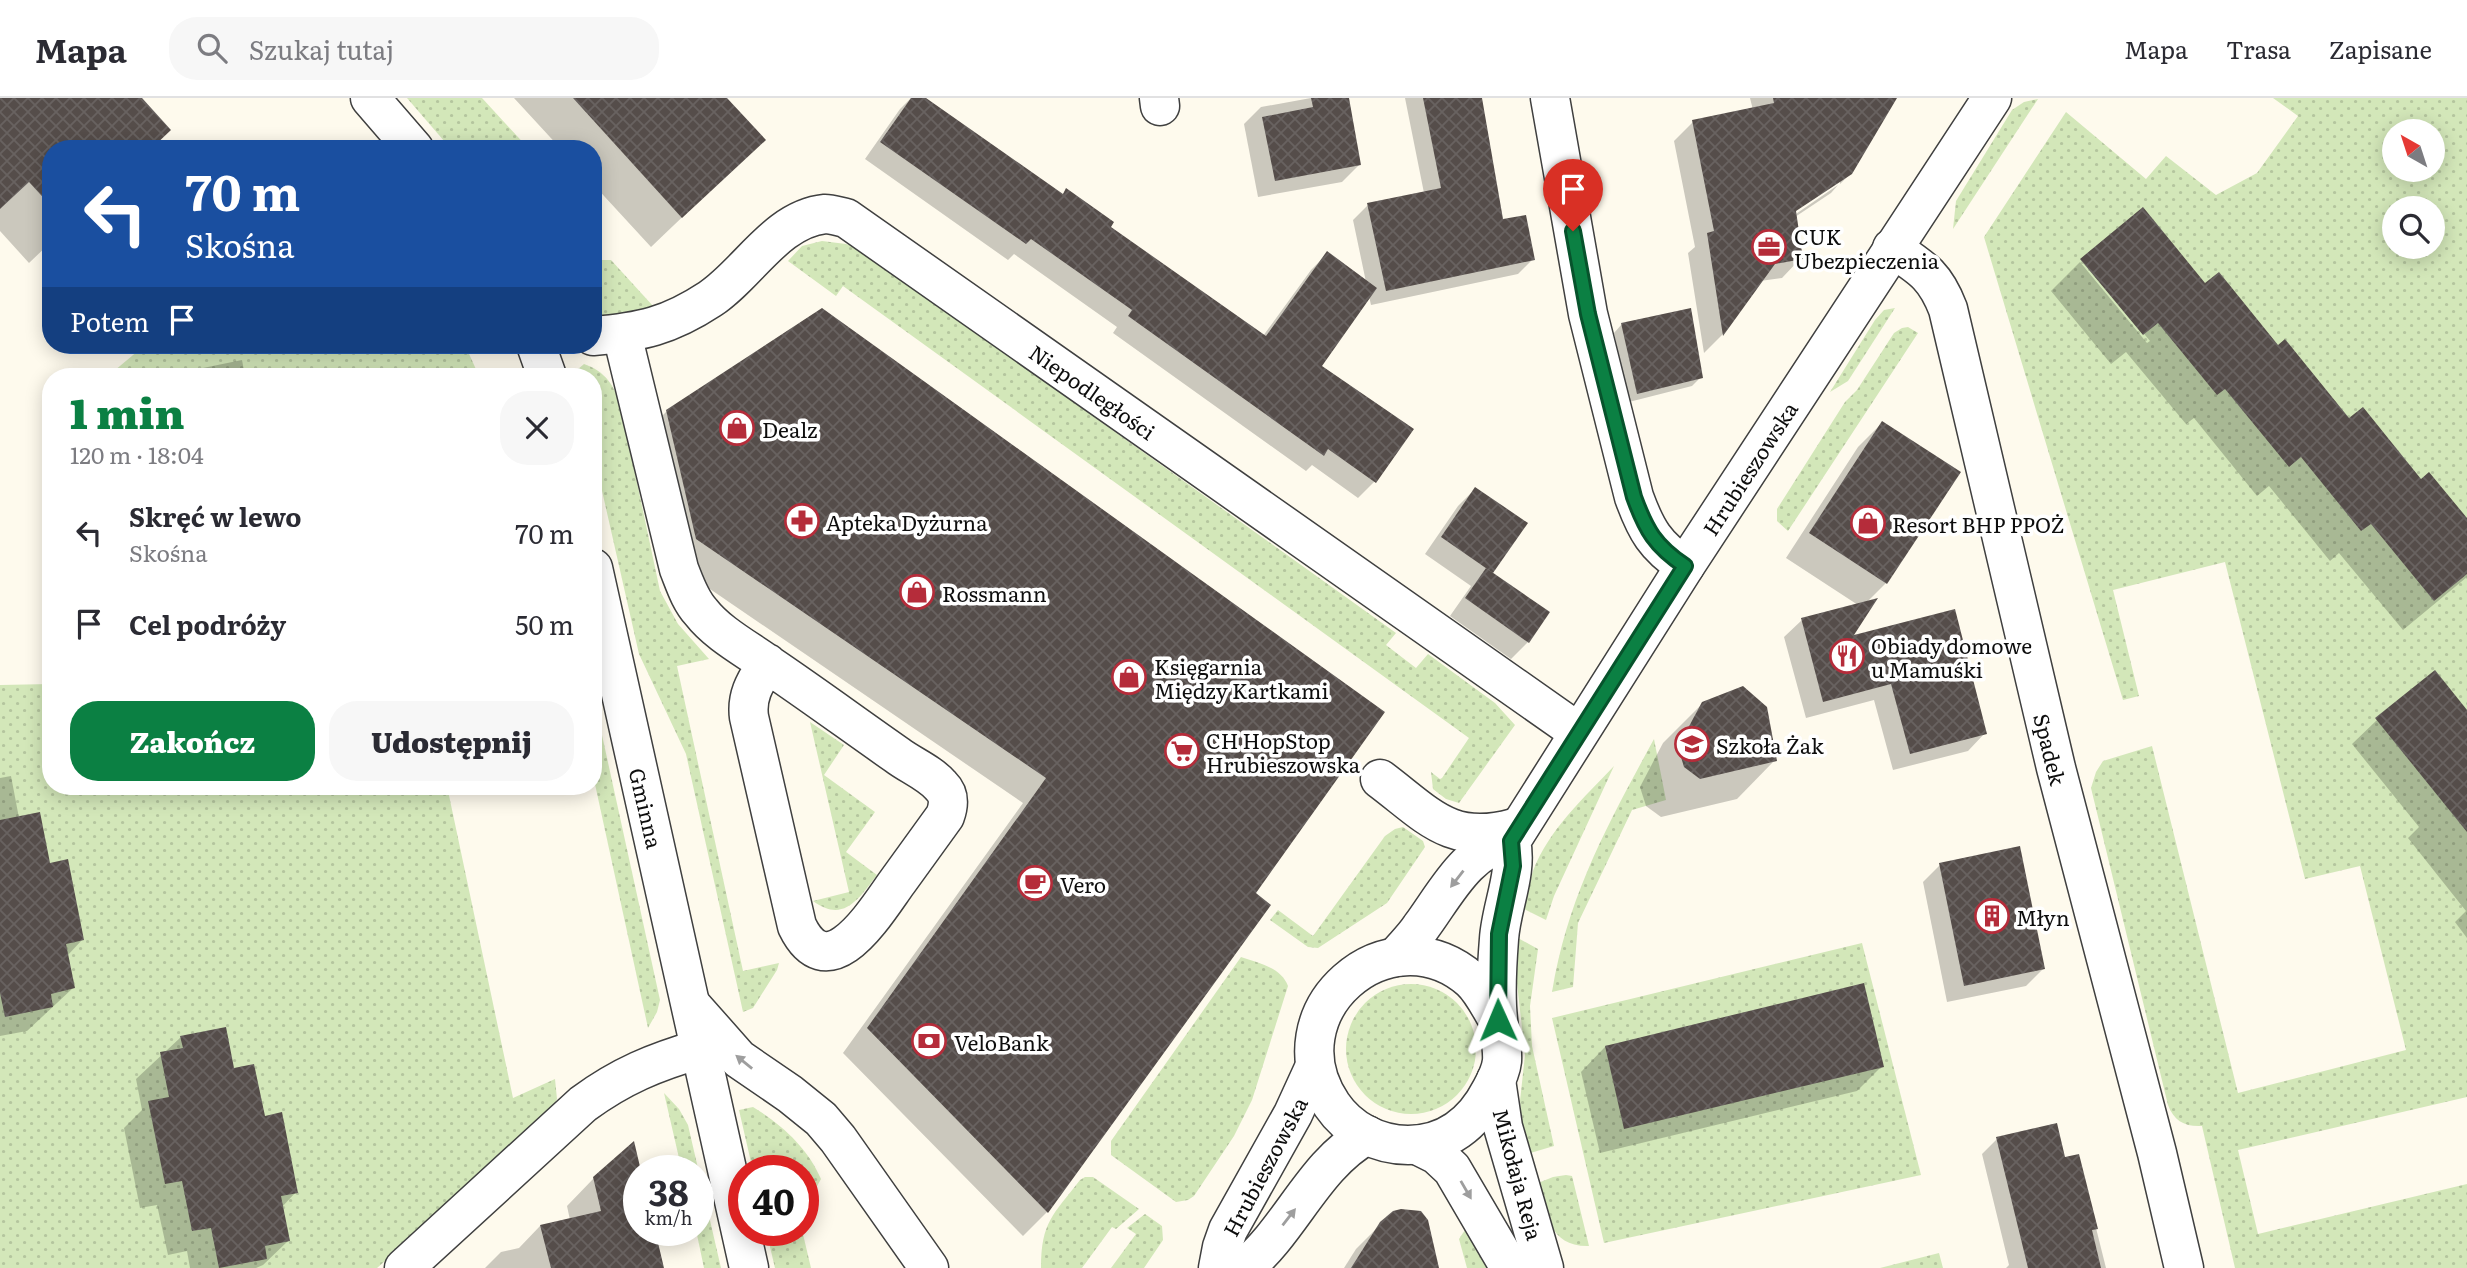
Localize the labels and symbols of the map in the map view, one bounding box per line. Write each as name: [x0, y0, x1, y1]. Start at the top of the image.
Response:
north arrow: [2382, 119, 2445, 182]
pin: [1543, 159, 1603, 231]
place label: CUK Ubezpieczenia: [1794, 220, 1940, 275]
office icon: CUK Ubezpieczenia: [1750, 228, 1788, 266]
street label: Niepodległości: [1024, 336, 1162, 446]
street label: Hrubieszowska: [1694, 394, 1804, 541]
shop icon: Dealz: [718, 409, 756, 447]
place label: Dealz: [762, 413, 818, 444]
pharmacy icon: Apteka Dyżurna: [783, 502, 821, 540]
shop icon: Resort BHP PPOŻ: [1849, 504, 1887, 542]
place label: Apteka Dyżurna: [826, 506, 988, 537]
place label: Resort BHP PPOŻ: [1892, 508, 2064, 539]
shop icon: Rossmann: [898, 573, 936, 611]
place label: Rossmann: [942, 577, 1047, 608]
place label: Obiady domowe u Mamuśki: [1871, 629, 2032, 684]
restaurant icon: Obiady domowe u Mamuśki: [1828, 637, 1866, 675]
place label: Księgarnia Między Kartkami: [1154, 650, 1328, 705]
shop icon: Księgarnia Między Kartkami: [1110, 658, 1148, 696]
street label: Spadek: [2027, 710, 2075, 788]
place label: CH HopStop Hrubieszowska: [1206, 724, 1361, 779]
school or university icon: Szkoła Żak: [1673, 725, 1711, 763]
place label: Szkoła Żak: [1716, 729, 1824, 760]
supermarket icon: CH HopStop Hrubieszowska: [1163, 732, 1201, 770]
street label: Gminna: [623, 765, 671, 852]
cafe icon: Vero: [1016, 864, 1054, 902]
place label: Vero: [1060, 868, 1106, 899]
one-way arrow: [1449, 869, 1464, 887]
building icon: Młyn: [1973, 897, 2011, 935]
place label: Młyn: [2016, 901, 2070, 932]
position arrow: [1461, 983, 1535, 1057]
bank icon: VeloBank: [910, 1022, 948, 1060]
place label: VeloBank: [954, 1026, 1049, 1057]
one-way arrow: [736, 1055, 754, 1070]
street label: Hrubieszowska: [1214, 1090, 1314, 1241]
street label: Mikołaja Reja: [1487, 1105, 1552, 1244]
speed limit sign: 40: [728, 1155, 819, 1246]
one-way arrow: [1459, 1180, 1472, 1199]
one-way arrow: [1282, 1209, 1297, 1227]

